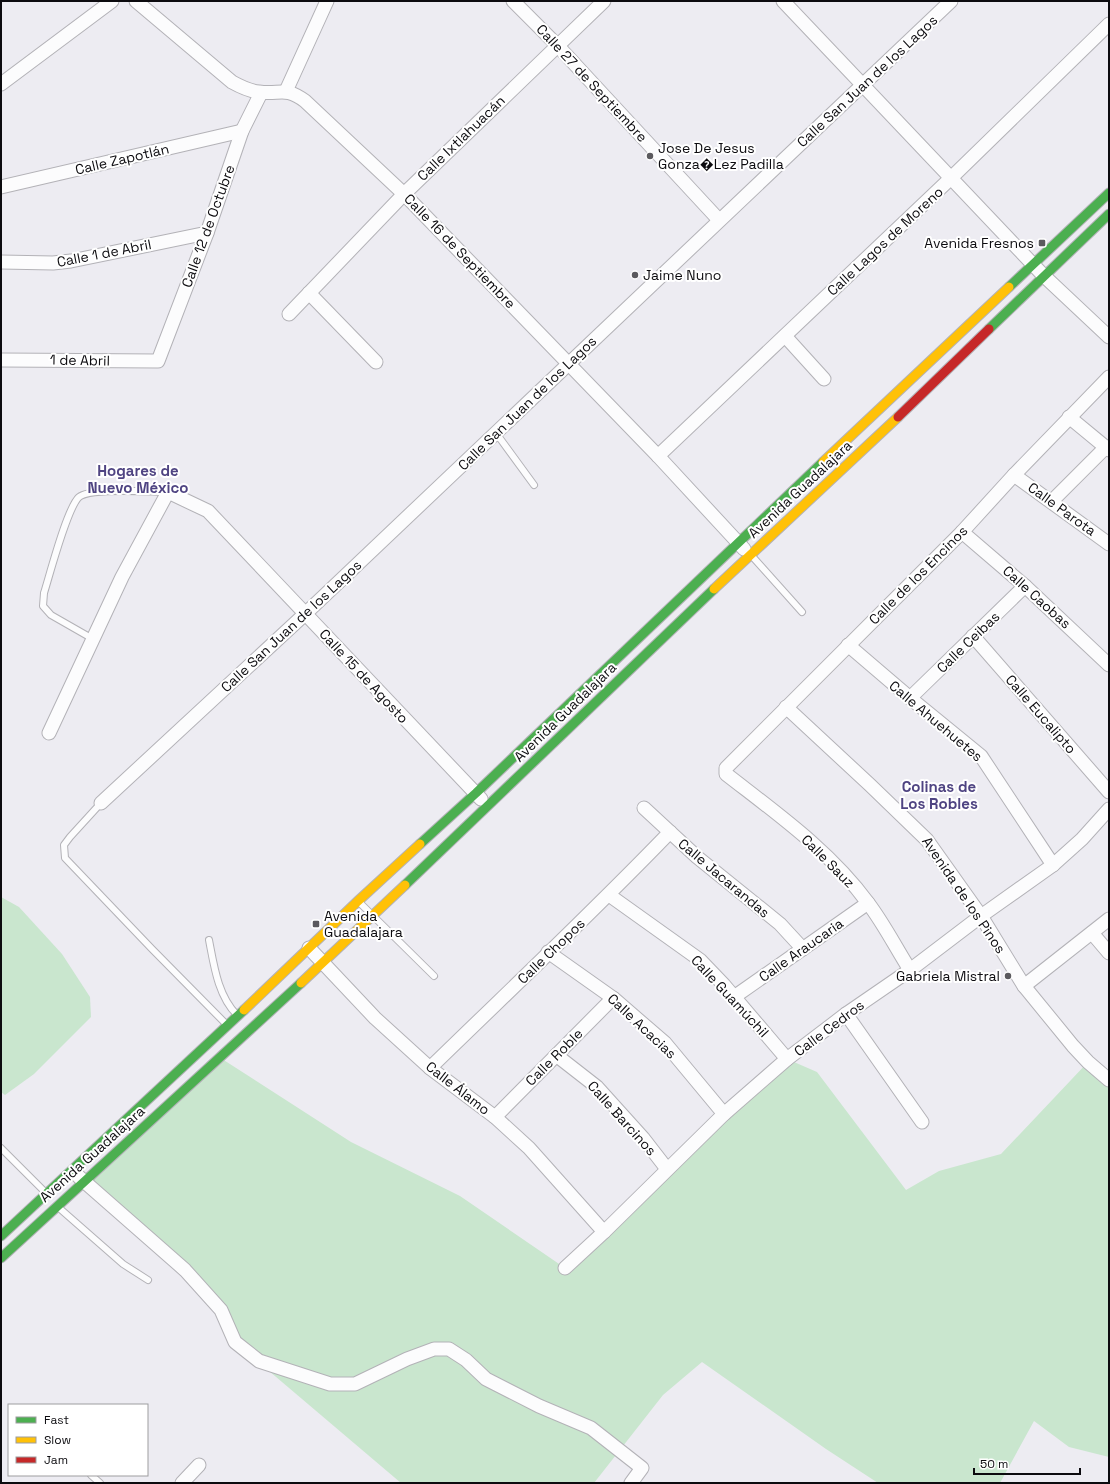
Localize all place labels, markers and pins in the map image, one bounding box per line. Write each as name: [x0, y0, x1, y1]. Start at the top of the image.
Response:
place label: Jose De Jesus Gonza�Lez Padilla: [658, 139, 784, 173]
marker: Jose De Jesus Gonza�Lez Padilla: [645, 151, 655, 161]
place label: Avenida Fresnos: [924, 234, 1034, 252]
marker: Avenida Fresnos: [1037, 238, 1047, 248]
place label: Jaime Nuno: [643, 266, 721, 284]
marker: Jaime Nuno: [630, 270, 640, 280]
place label: Avenida Guadalajara: [324, 907, 403, 941]
marker: Avenida Guadalajara: [311, 919, 321, 929]
place label: Gabriela Mistral: [896, 967, 1000, 985]
marker: Gabriela Mistral: [1003, 971, 1013, 981]

